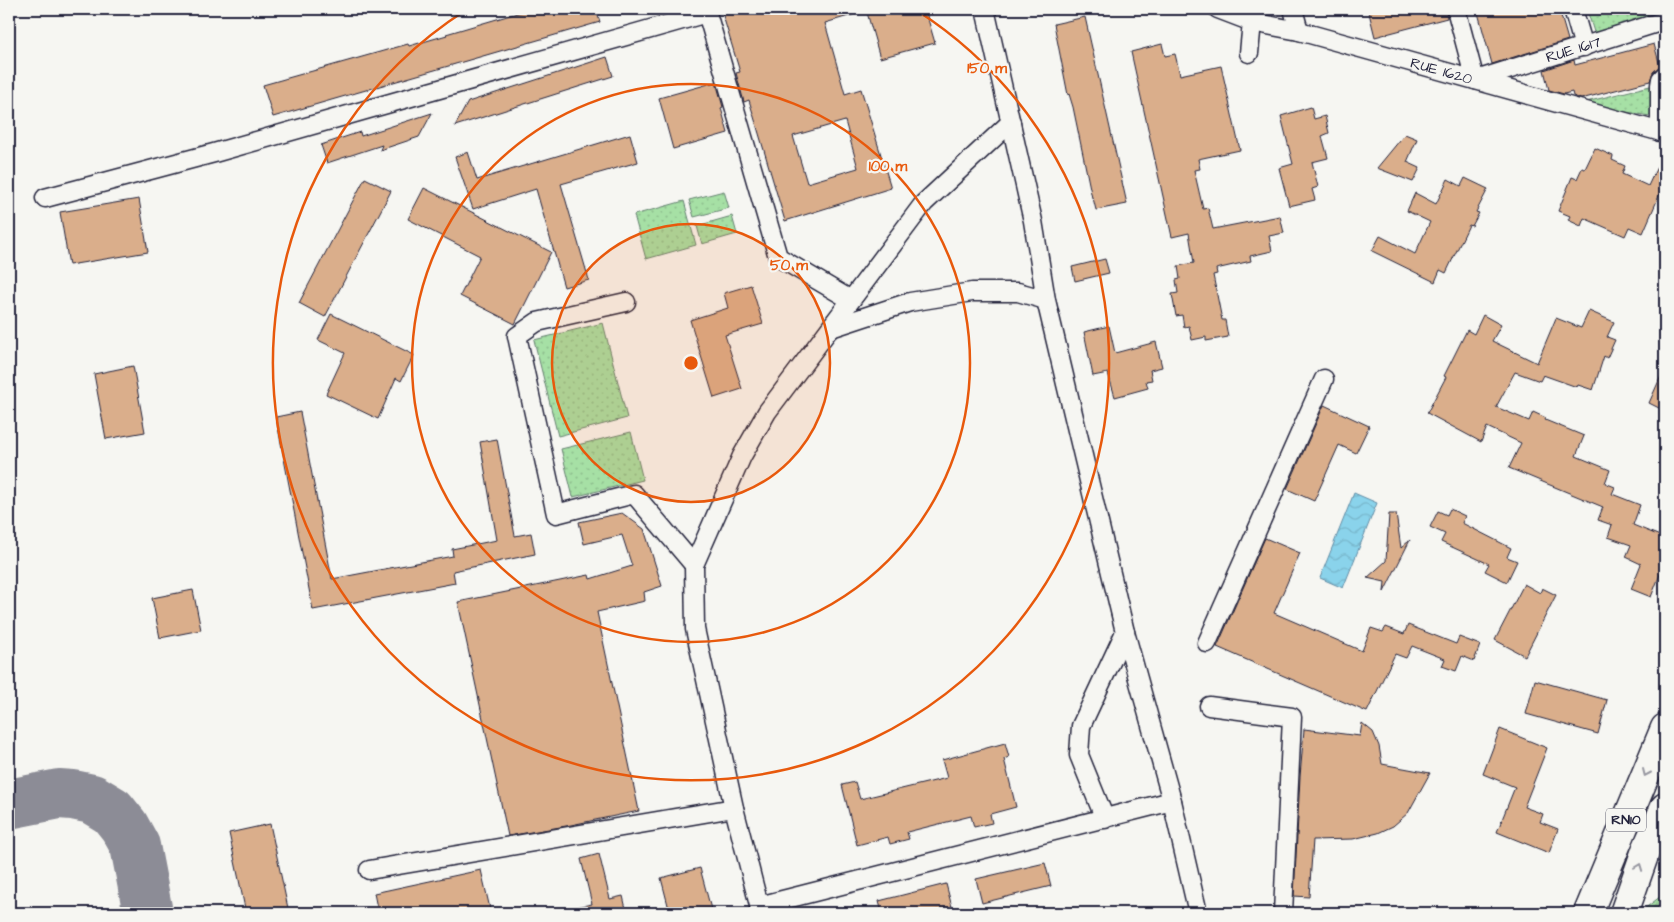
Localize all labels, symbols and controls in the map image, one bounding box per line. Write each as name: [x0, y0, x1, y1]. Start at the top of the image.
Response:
street label: RUE 1617: [1543, 31, 1603, 68]
street label: RUE 1620: [1408, 52, 1475, 89]
text: 150 m: [967, 58, 1007, 79]
text: 100 m: [869, 156, 908, 177]
text: 50 m: [770, 255, 808, 276]
centre of rings: [682, 354, 700, 372]
one-way arrow: [1642, 768, 1653, 777]
road number: RN10: [1606, 808, 1646, 832]
one-way arrow: [1633, 863, 1644, 872]

